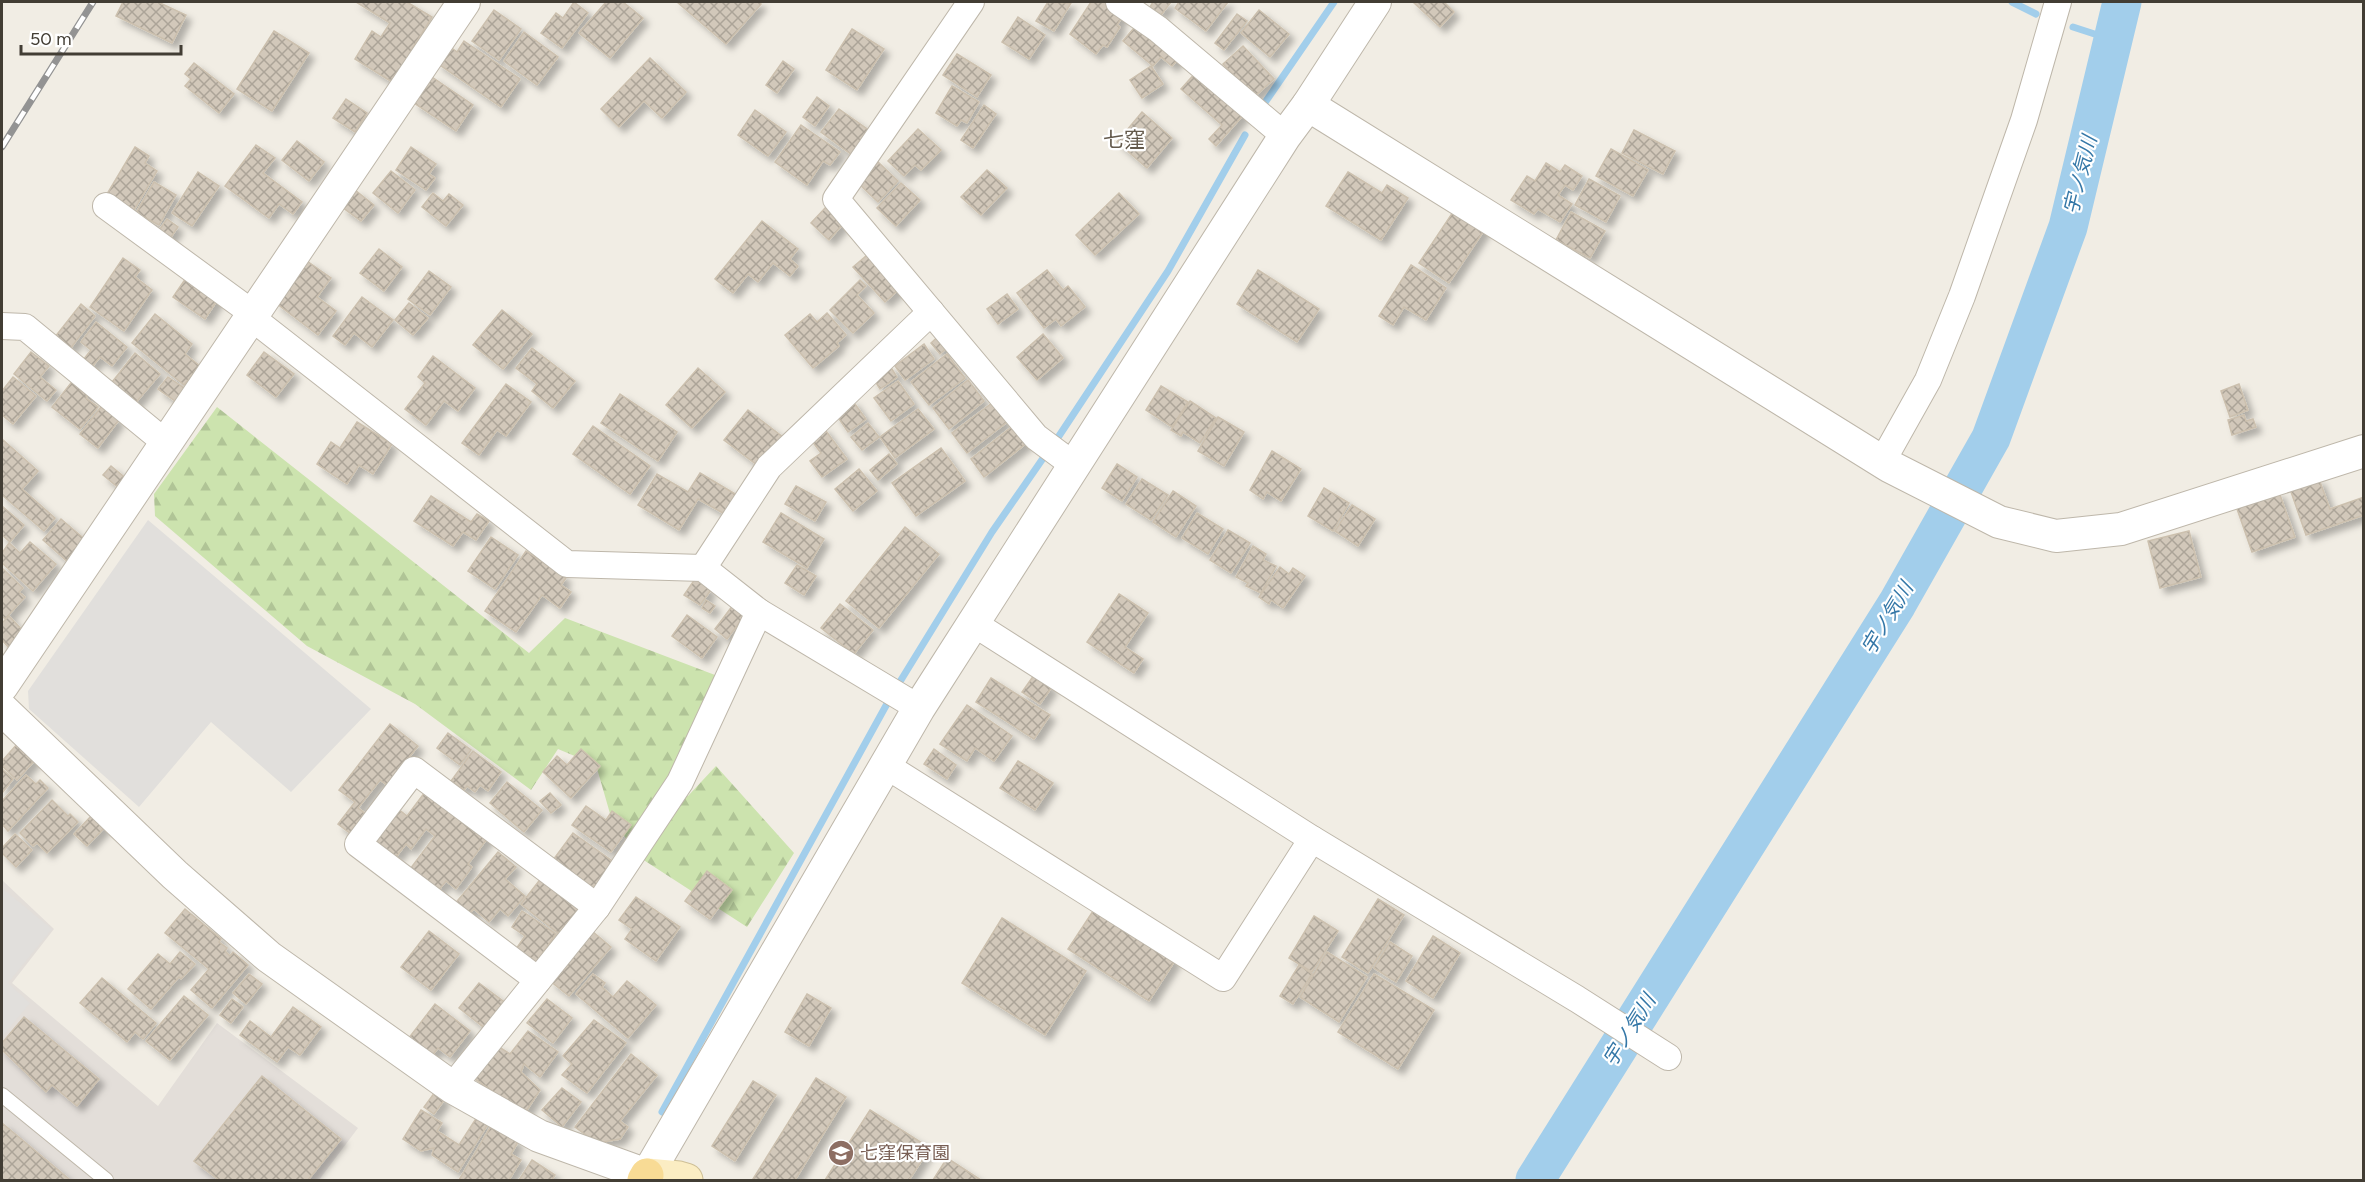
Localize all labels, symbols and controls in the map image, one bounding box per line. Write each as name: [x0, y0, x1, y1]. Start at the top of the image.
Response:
scale bar: [21, 18, 182, 56]
text: 50 m: [30, 28, 72, 50]
district label: 七窪: [1103, 127, 1145, 152]
water label: 宇ノ気川: [2059, 131, 2102, 217]
water label: 宇ノ気川: [1856, 576, 1919, 658]
water label: 宇ノ気川: [1598, 988, 1661, 1070]
school or university icon: 七窪保育園: [826, 1138, 856, 1168]
place label: 七窪保育園: [860, 1142, 950, 1164]

